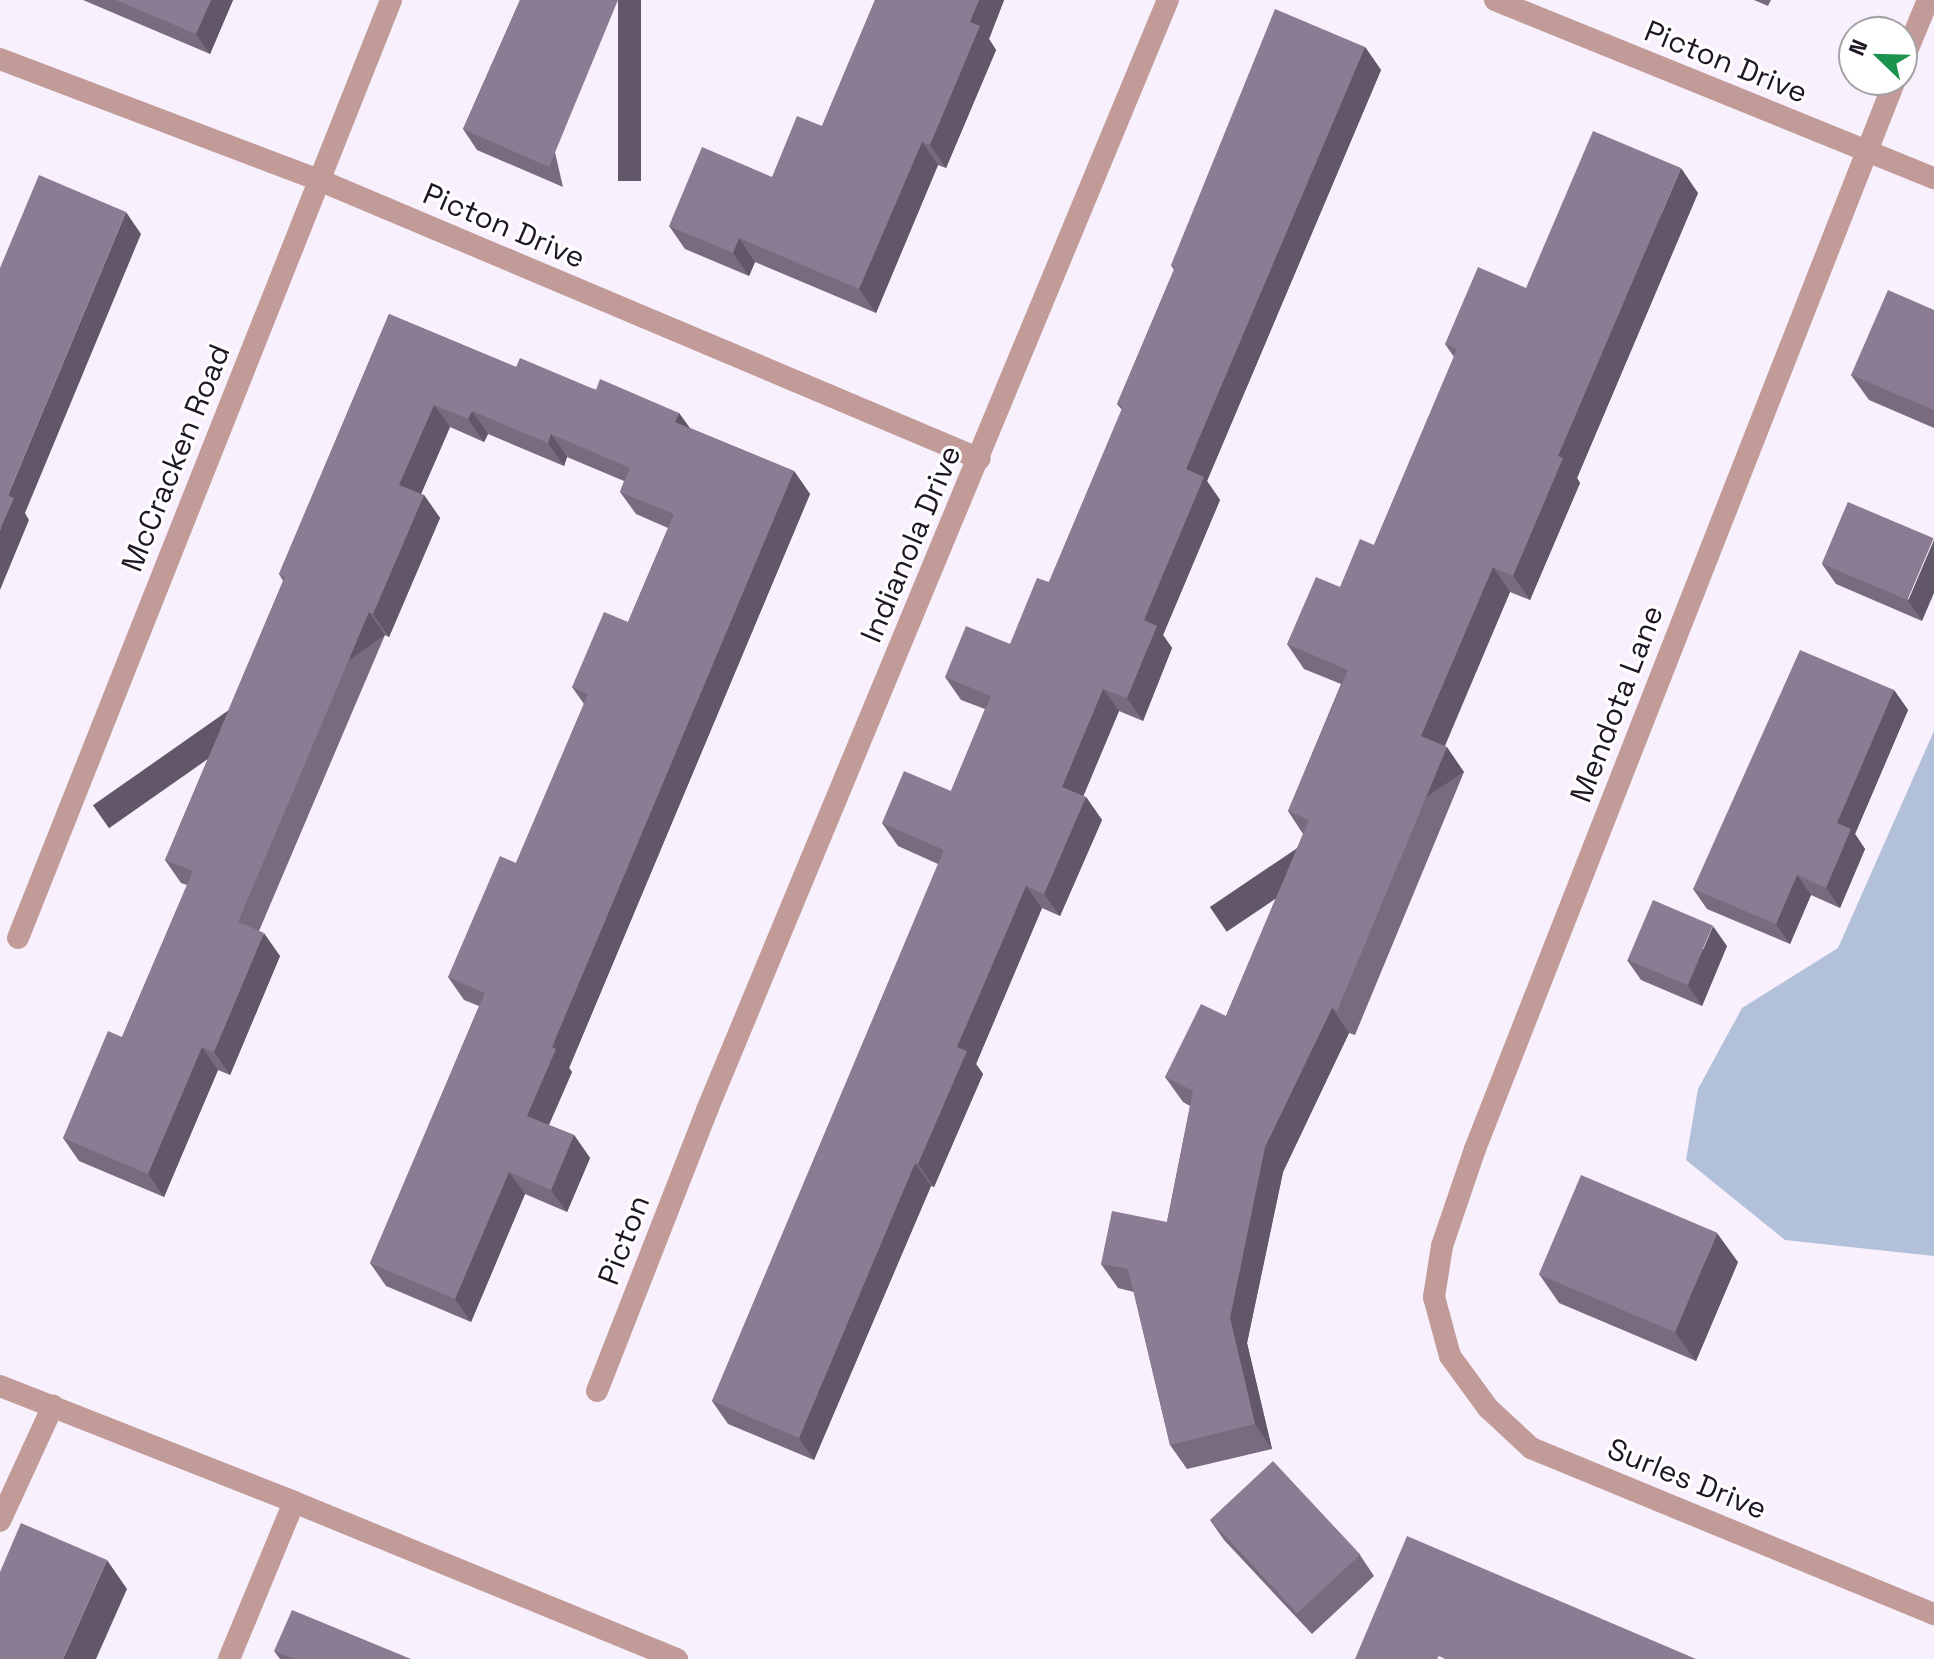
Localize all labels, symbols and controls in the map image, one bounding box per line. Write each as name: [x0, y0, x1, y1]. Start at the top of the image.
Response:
street label: Picton Drive: [1639, 13, 1813, 111]
north arrow: [1838, 16, 1918, 96]
text: N: [1842, 35, 1874, 60]
street label: Picton Drive: [418, 176, 590, 276]
street label: McCracken Road: [114, 339, 238, 577]
street label: Indianola Drive: [853, 440, 969, 648]
street label: Mendota Lane: [1563, 601, 1671, 807]
street label: Picton: [591, 1190, 657, 1290]
street label: Surles Drive: [1602, 1431, 1772, 1527]

